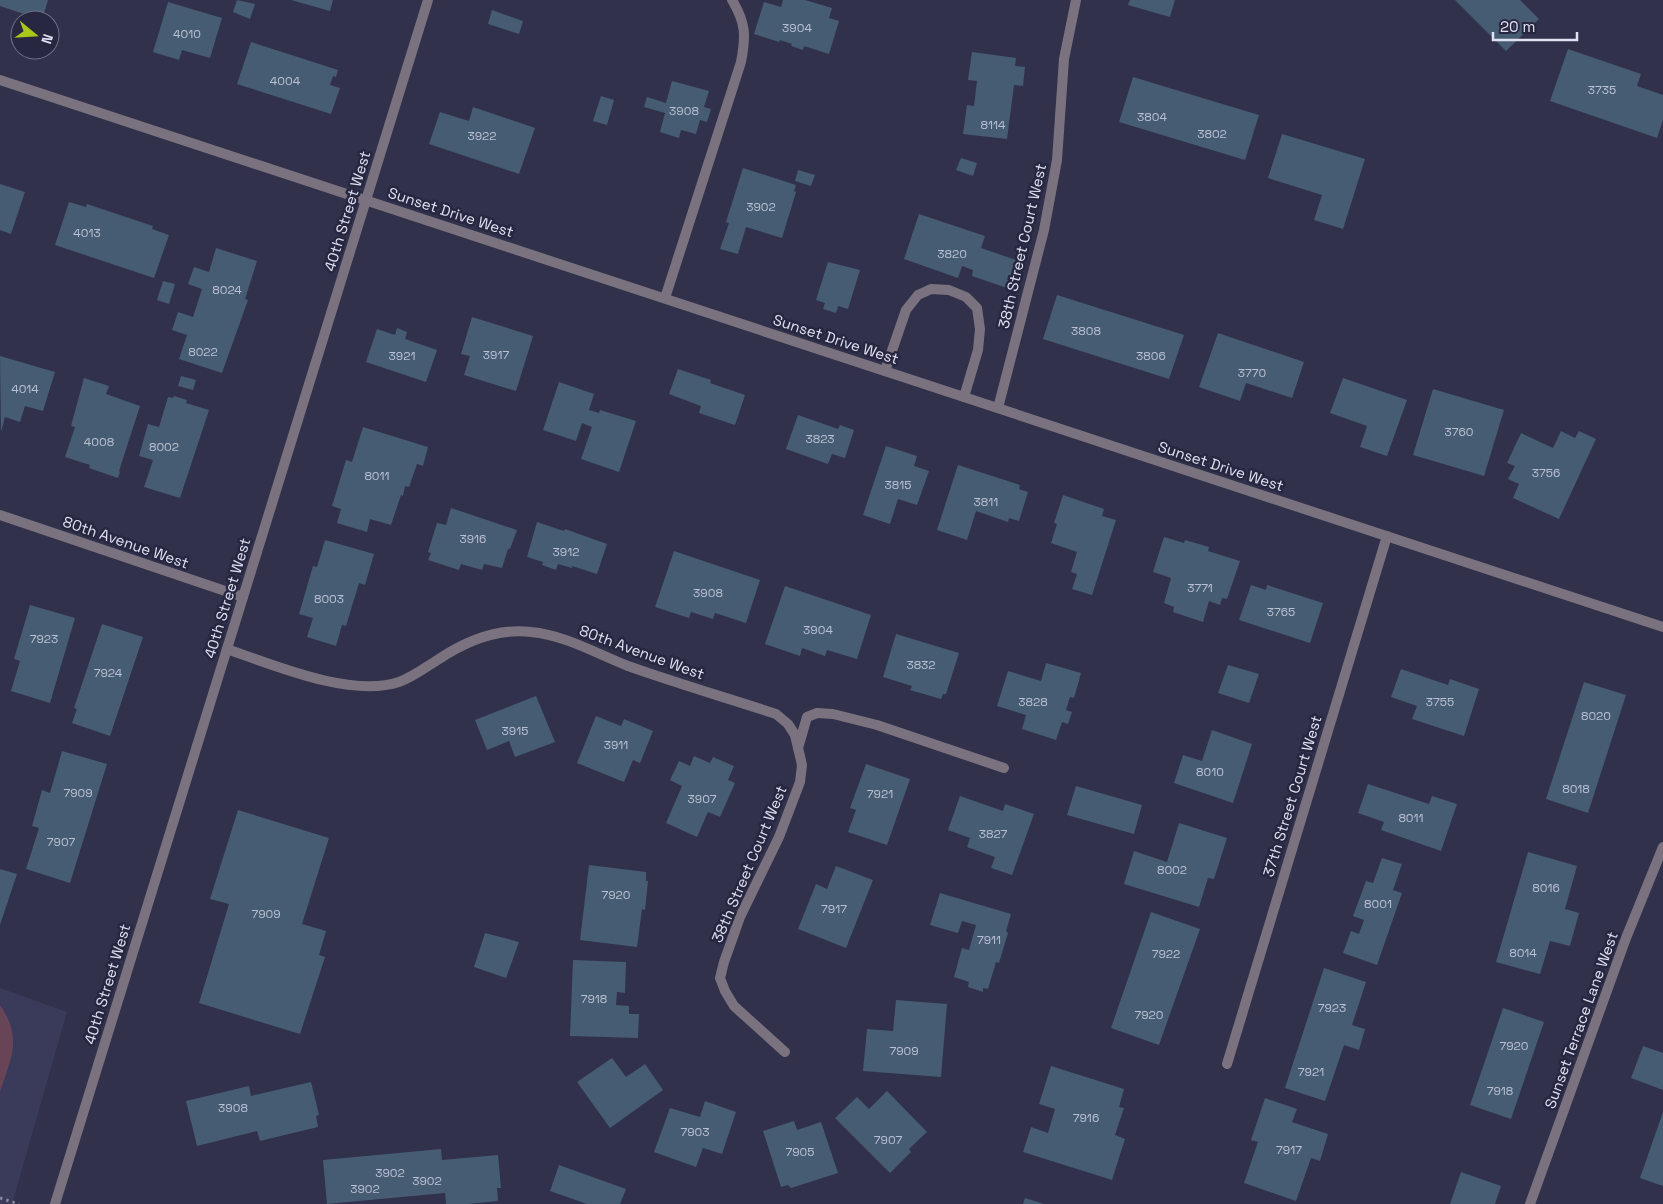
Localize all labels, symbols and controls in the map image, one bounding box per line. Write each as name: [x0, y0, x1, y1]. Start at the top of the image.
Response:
north arrow: [10, 10, 60, 60]
scale bar: [1493, 10, 1577, 42]
text: 20 m: [1500, 17, 1535, 36]
house number: 3904: [782, 20, 812, 36]
house number: 4010: [173, 26, 201, 42]
text: N: [37, 32, 57, 46]
house number: 4004: [270, 73, 301, 89]
house number: 3735: [1588, 82, 1616, 98]
house number: 3908: [669, 103, 699, 119]
house number: 3804: [1137, 109, 1167, 125]
house number: 8114: [980, 117, 1006, 133]
house number: 3802: [1197, 126, 1227, 142]
house number: 3922: [467, 128, 497, 144]
street label: 40th Street West: [320, 148, 374, 274]
street label: 38th Street Court West: [994, 162, 1050, 330]
street label: Sunset Drive West: [386, 183, 516, 241]
house number: 3902: [746, 199, 776, 215]
house number: 4013: [73, 225, 101, 241]
house number: 3820: [937, 246, 967, 262]
house number: 8024: [212, 282, 242, 298]
street label: Sunset Drive West: [771, 310, 901, 368]
house number: 3808: [1071, 323, 1101, 339]
house number: 8022: [188, 344, 218, 360]
house number: 3917: [483, 347, 509, 363]
house number: 3921: [389, 348, 415, 364]
house number: 3806: [1136, 348, 1166, 364]
house number: 3770: [1238, 365, 1266, 381]
house number: 4014: [11, 381, 39, 397]
house number: 3760: [1445, 424, 1473, 440]
house number: 3823: [805, 431, 835, 447]
house number: 4008: [84, 434, 114, 450]
street label: Sunset Drive West: [1156, 437, 1286, 495]
house number: 8002: [149, 439, 179, 455]
house number: 3756: [1532, 465, 1560, 481]
house number: 8011: [364, 468, 390, 484]
house number: 3815: [885, 477, 911, 493]
house number: 3811: [974, 494, 998, 510]
street label: 80th Avenue West: [61, 512, 192, 572]
house number: 3916: [460, 531, 486, 547]
street label: 40th Street West: [200, 535, 254, 661]
house number: 3912: [553, 544, 579, 560]
house number: 3771: [1187, 580, 1213, 596]
house number: 3908: [693, 585, 723, 601]
house number: 8003: [314, 591, 344, 607]
house number: 3765: [1267, 604, 1295, 620]
street label: 80th Avenue West: [577, 621, 707, 684]
house number: 3904: [803, 622, 833, 638]
house number: 7923: [30, 631, 58, 647]
house number: 3832: [906, 657, 936, 673]
house number: 7924: [94, 665, 123, 681]
house number: 3828: [1018, 694, 1048, 710]
house number: 3755: [1426, 694, 1454, 710]
house number: 8020: [1581, 708, 1611, 724]
street label: 37th Street Court West: [1258, 713, 1326, 879]
house number: 3915: [502, 723, 528, 739]
house number: 3911: [604, 737, 628, 753]
house number: 8010: [1196, 764, 1224, 780]
house number: 8018: [1562, 781, 1590, 797]
street label: 38th Street Court West: [707, 782, 791, 945]
house number: 7909: [63, 785, 93, 801]
house number: 7921: [867, 786, 893, 802]
house number: 3907: [688, 791, 717, 807]
house number: 8011: [1398, 810, 1424, 826]
house number: 3827: [979, 826, 1008, 842]
house number: 7907: [47, 834, 75, 850]
house number: 8002: [1157, 862, 1187, 878]
house number: 8016: [1532, 880, 1560, 896]
house number: 7920: [601, 887, 631, 903]
house number: 8001: [1364, 896, 1392, 912]
house number: 7917: [821, 901, 847, 917]
house number: 7909: [251, 906, 281, 922]
street label: 40th Street West: [80, 921, 134, 1047]
street label: Sunset Terrace Lane West: [1540, 929, 1622, 1111]
house number: 7911: [977, 932, 1001, 948]
house number: 8014: [1509, 945, 1537, 961]
house number: 7922: [1152, 946, 1180, 962]
house number: 7918: [581, 991, 607, 1007]
house number: 7923: [1318, 1000, 1346, 1016]
house number: 7920: [1134, 1007, 1164, 1023]
house number: 7920: [1499, 1038, 1529, 1054]
house number: 7909: [889, 1043, 919, 1059]
house number: 7921: [1298, 1064, 1324, 1080]
house number: 7918: [1487, 1083, 1513, 1099]
house number: 3908: [218, 1100, 248, 1116]
house number: 7916: [1073, 1110, 1099, 1126]
house number: 7903: [680, 1124, 710, 1140]
house number: 7907: [874, 1132, 902, 1148]
house number: 7917: [1276, 1142, 1302, 1158]
house number: 7905: [786, 1144, 814, 1160]
house number: 3902: [375, 1165, 405, 1181]
house number: 3902: [412, 1173, 442, 1189]
house number: 3902: [350, 1181, 380, 1197]

